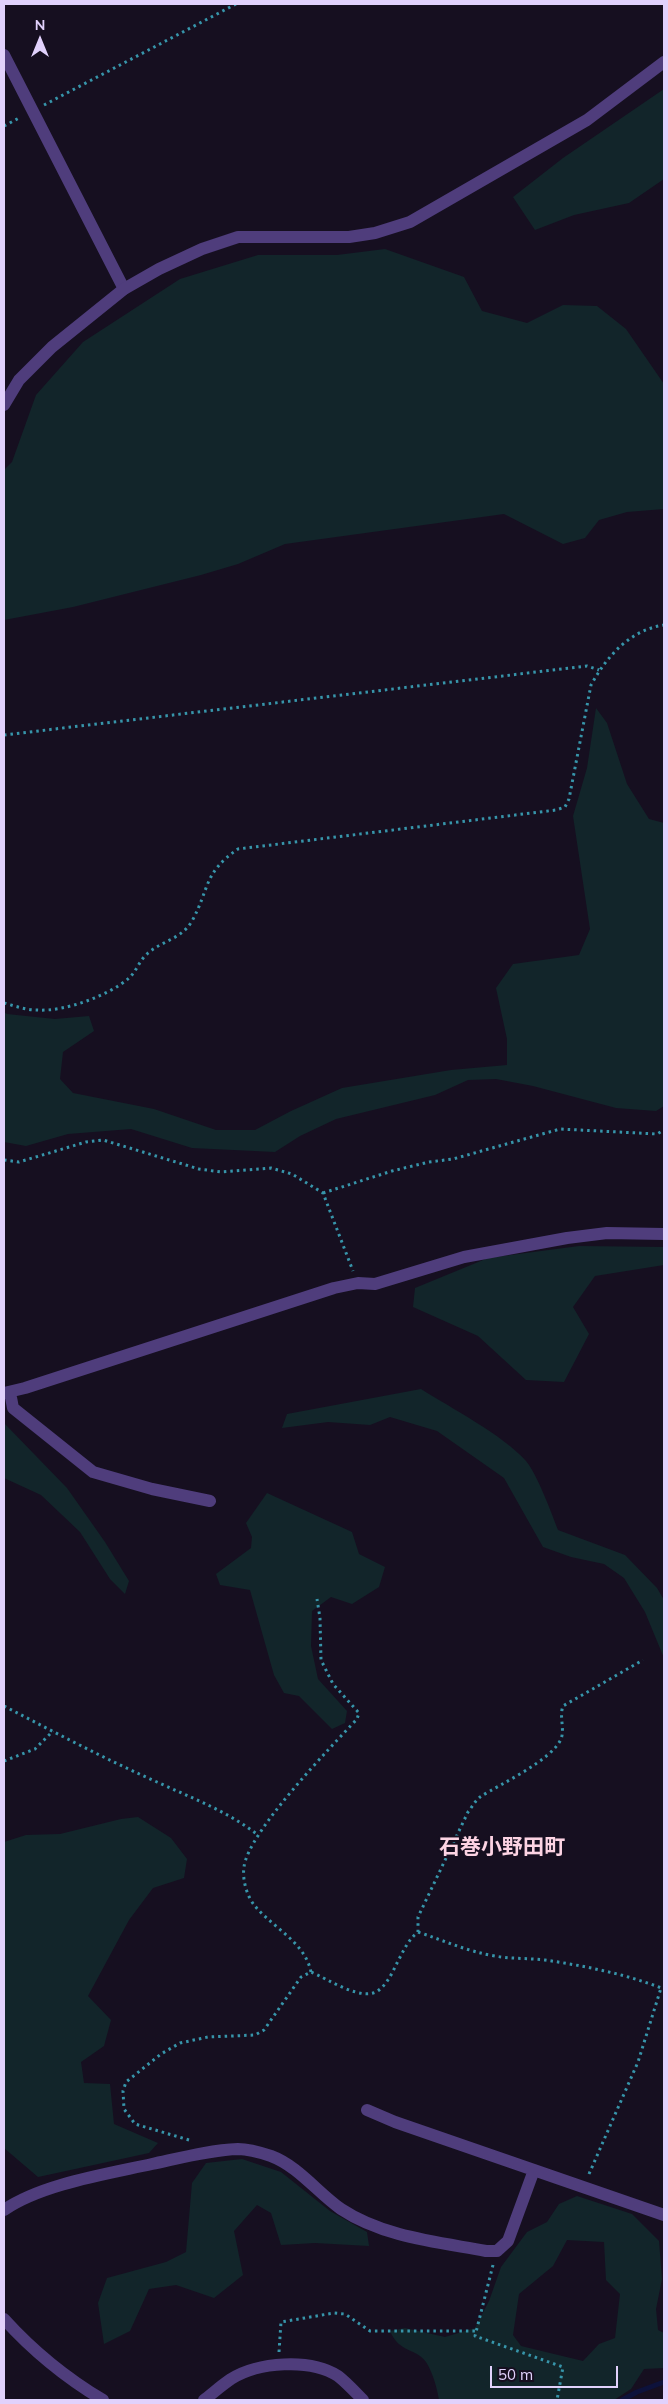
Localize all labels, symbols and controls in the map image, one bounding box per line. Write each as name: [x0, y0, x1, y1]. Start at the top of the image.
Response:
north arrow: [15, 15, 65, 65]
text: N: [35, 16, 45, 34]
district label: 石巻小野田町: [439, 1835, 565, 1861]
scale bar: [493, 2356, 620, 2388]
text: 50 m: [498, 2365, 533, 2384]

